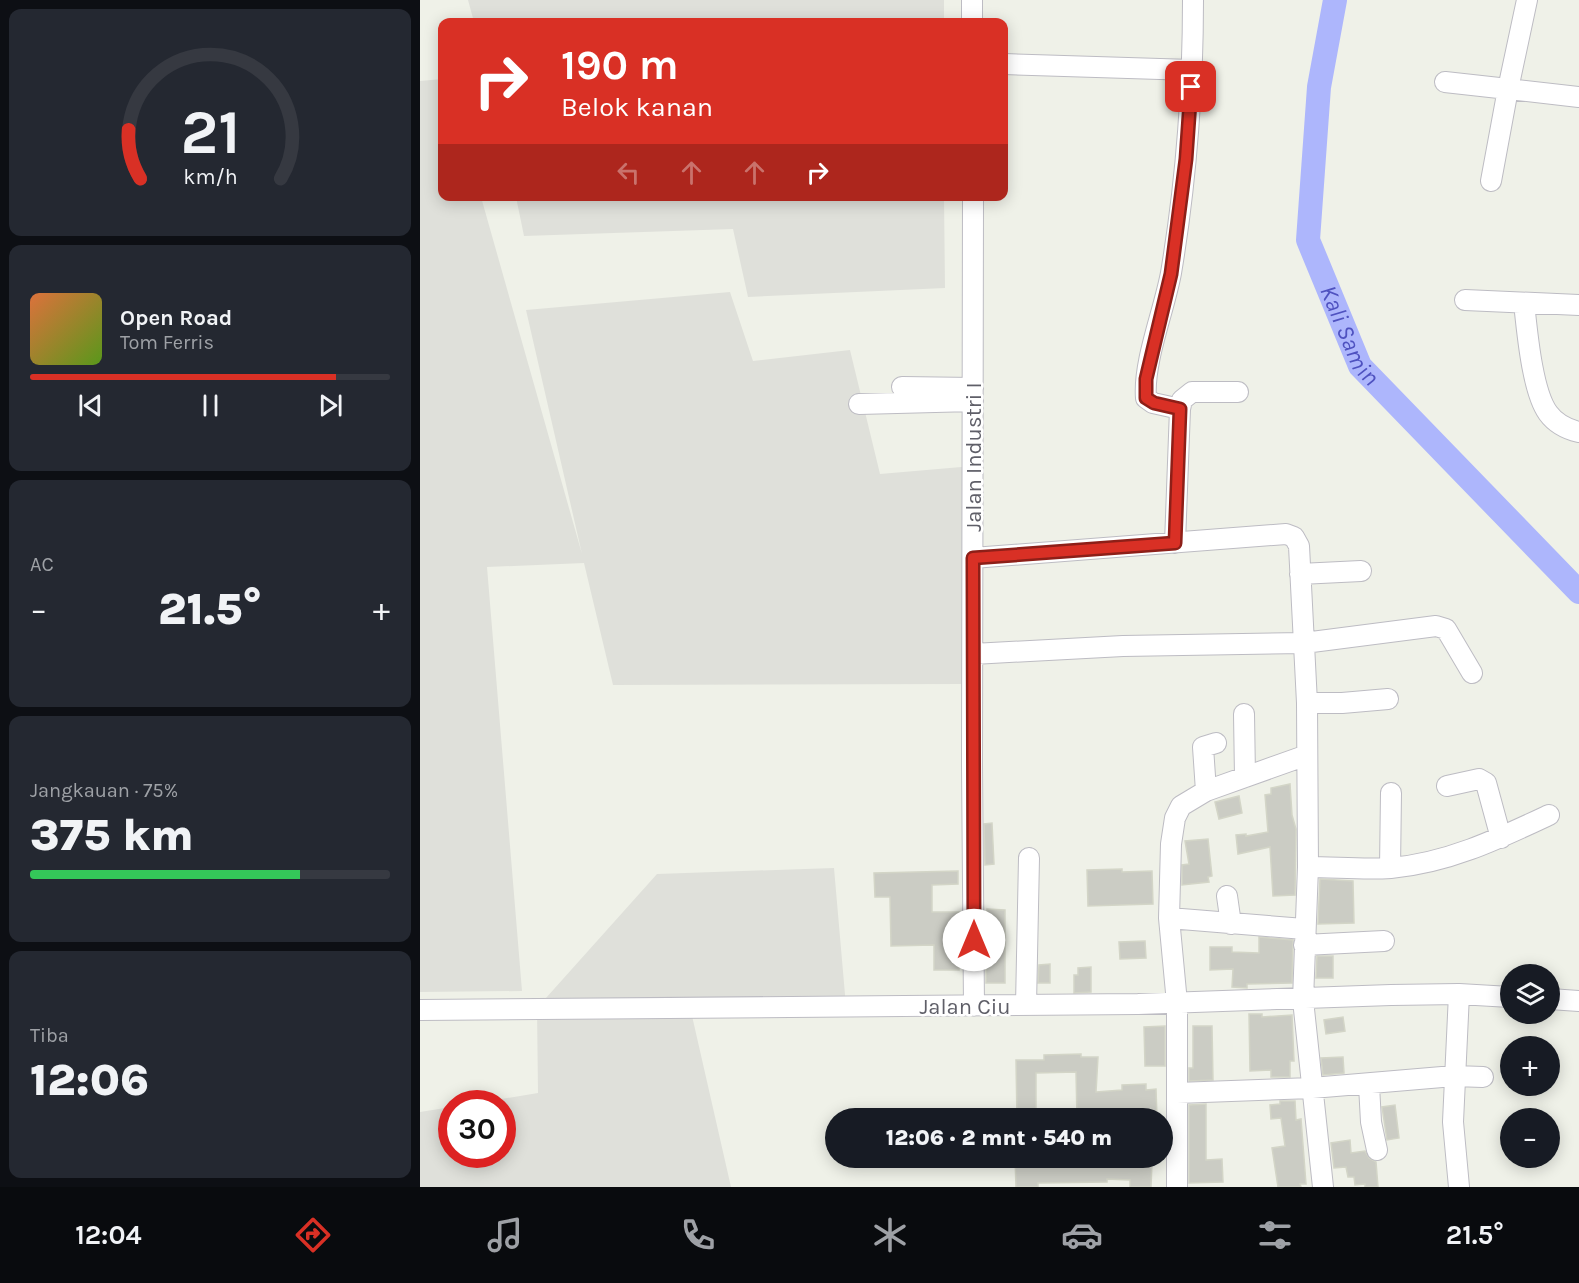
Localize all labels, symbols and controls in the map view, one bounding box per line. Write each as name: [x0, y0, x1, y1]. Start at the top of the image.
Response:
text: 190 m: [561, 40, 679, 90]
icon: right: [462, 42, 540, 120]
pin: [1165, 61, 1216, 112]
icon: arrive: [1174, 70, 1207, 103]
text: Belok kanan: [561, 91, 713, 123]
text: 21: [180, 96, 240, 169]
icon: left: [612, 156, 645, 189]
icon: ahead: [675, 156, 708, 189]
icon: ahead: [738, 156, 771, 189]
icon: right: [801, 156, 834, 189]
text: km/h: [183, 165, 237, 190]
water label: Kali Samin: [1314, 281, 1385, 391]
text: Open Road: [120, 305, 232, 331]
text: Tom Ferris: [120, 331, 214, 354]
street label: Jalan Industri I: [961, 382, 987, 532]
icon: previous: [74, 389, 107, 422]
icon: pause: [194, 389, 227, 422]
icon: next: [314, 389, 347, 422]
text: AC: [30, 553, 54, 576]
text: 21.5°: [158, 583, 262, 635]
text: −: [30, 590, 47, 628]
text: +: [373, 590, 390, 628]
text: Jangkauan · 75%: [30, 779, 178, 802]
text: 375 km: [30, 809, 194, 861]
position arrow: [942, 908, 1006, 972]
map controls: [1500, 964, 1560, 1168]
button: layers: [1500, 964, 1560, 1024]
street label: Jalan Ciu: [919, 994, 1011, 1020]
text: Tiba: [30, 1024, 69, 1047]
button: +: [1500, 1036, 1560, 1096]
text: 12:06: [30, 1054, 149, 1106]
speed limit sign: 30: [438, 1090, 516, 1168]
button: −: [1500, 1108, 1560, 1168]
text: 12:06 · 2 mnt · 540 m: [886, 1125, 1112, 1151]
icon: directions: [292, 1214, 334, 1256]
icon: music: [484, 1214, 526, 1256]
icon: phone: [677, 1214, 719, 1256]
icon: climate: [869, 1214, 911, 1256]
icon: car: [1061, 1214, 1103, 1256]
icon: filters: [1254, 1214, 1296, 1256]
text: 12:04: [75, 1219, 142, 1251]
text: 21.5°: [1446, 1219, 1504, 1251]

